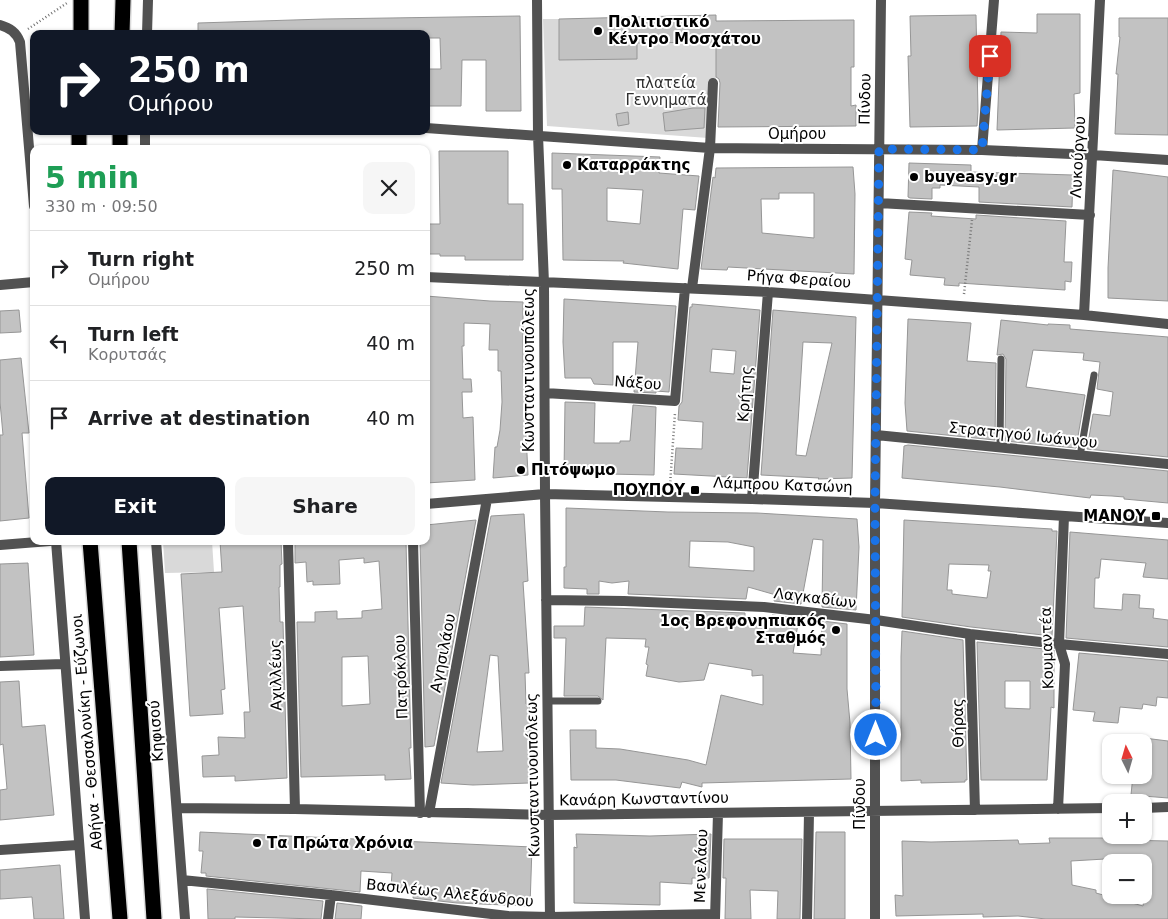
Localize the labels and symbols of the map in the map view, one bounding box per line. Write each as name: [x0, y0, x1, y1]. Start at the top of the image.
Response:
place label: Πολιτιστικό Κέντρο Μοσχάτου: [608, 13, 761, 48]
marker: Πολιτιστικό Κέντρο Μοσχάτου: [592, 25, 604, 37]
pin: [969, 35, 1011, 77]
street label: Πίνδου: [856, 73, 874, 125]
park label: πλατεία Γεννηματά: [625, 74, 707, 109]
street label: Λυκούργου: [1067, 116, 1089, 198]
street label: Ομήρου: [768, 125, 826, 143]
place label: Καταρράκτης: [577, 156, 690, 174]
marker: Καταρράκτης: [561, 159, 573, 171]
place label: buyeasy.gr: [924, 168, 1017, 186]
marker: buyeasy.gr: [908, 171, 920, 183]
street label: Ρήγα Φεραίου: [746, 266, 852, 292]
street label: Κωνσταντινουπόλεως: [520, 288, 538, 452]
street label: Κρήτης: [734, 365, 756, 423]
street label: Νάξου: [614, 372, 662, 394]
street label: Στρατηγού Ιωάννου: [948, 418, 1098, 452]
place label: Πιτόψωμο: [531, 461, 616, 479]
marker: Πιτόψωμο: [515, 464, 527, 476]
street label: Λάμπρου Κατσώνη: [713, 474, 853, 496]
place label: ΠΟΥΠΟΥ: [613, 481, 686, 499]
marker: ΠΟΥΠΟΥ: [689, 484, 701, 496]
place label: ΜΑΝΟΥ: [1083, 507, 1147, 525]
marker: ΜΑΝΟΥ: [1150, 510, 1162, 522]
street label: Λαγκαδίων: [773, 584, 857, 612]
street label: Κουμαντέα: [1037, 606, 1057, 690]
street label: Αγησιλάου: [427, 612, 459, 694]
place label: 1ος Βρεφονηπιακός Σταθμός: [660, 612, 826, 647]
street label: Αθήνα - Θεσσαλονίκη - Εύζωνοι: [68, 613, 106, 851]
marker: 1ος Βρεφονηπιακός Σταθμός: [830, 624, 842, 636]
street label: Πατρόκλου: [391, 634, 411, 720]
street label: Αχιλλέως: [266, 639, 286, 711]
street label: Κωνσταντινουπόλεως: [523, 693, 543, 857]
street label: Θήρας: [949, 698, 967, 748]
street label: Κηφισού: [145, 700, 167, 762]
position arrow: [849, 708, 901, 760]
north arrow: [1102, 734, 1152, 784]
street label: Πίνδου: [851, 778, 869, 830]
street label: Κανάρη Κωνσταντίνου: [559, 789, 729, 809]
street label: Μενελάου: [691, 829, 711, 903]
place label: Τα Πρώτα Χρόνια: [267, 834, 413, 852]
marker: Τα Πρώτα Χρόνια: [251, 837, 263, 849]
street label: Βασιλέως Αλεξάνδρου: [365, 875, 535, 911]

